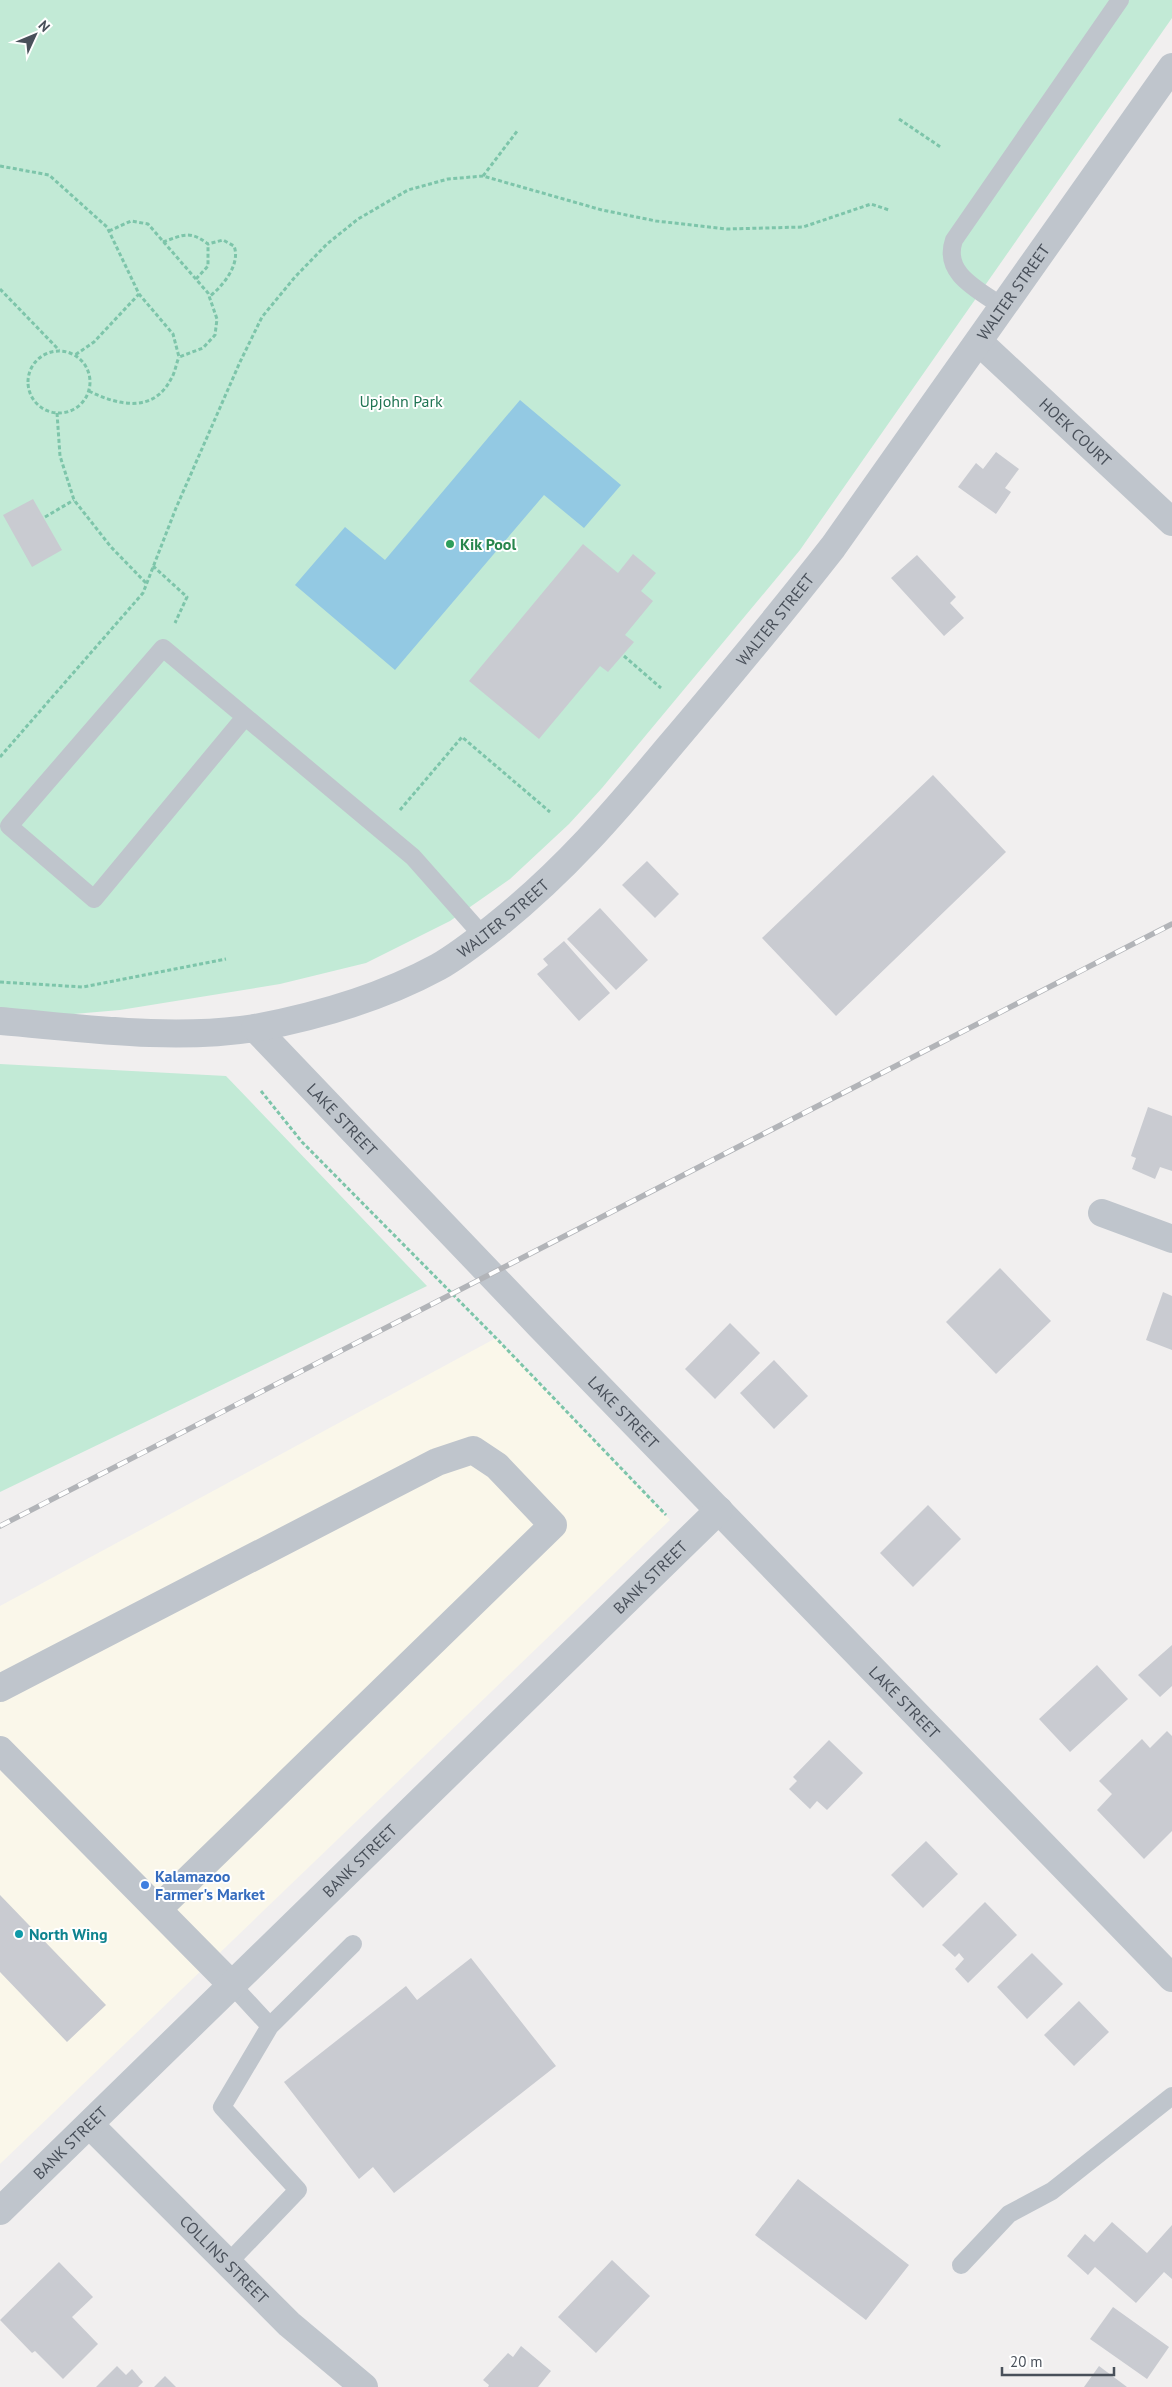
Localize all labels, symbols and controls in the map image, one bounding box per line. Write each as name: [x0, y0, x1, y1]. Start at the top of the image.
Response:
north arrow: [10, 10, 60, 60]
text: N: [35, 16, 54, 36]
street label: WALTER STREET: [972, 240, 1054, 344]
park label: Upjohn Park: [359, 391, 443, 411]
street label: HOEK COURT: [1035, 394, 1116, 471]
place label: Kik Pool: [460, 534, 516, 554]
marker: Kik Pool: [444, 538, 456, 550]
street label: WALTER STREET: [732, 569, 818, 669]
street label: WALTER STREET: [453, 875, 553, 962]
street label: LAKE STREET: [303, 1079, 382, 1160]
street label: LAKE STREET: [584, 1372, 663, 1453]
street label: BANK STREET: [609, 1536, 692, 1618]
street label: LAKE STREET: [865, 1662, 944, 1743]
street label: BANK STREET: [318, 1820, 401, 1901]
place label: Kalamazoo Farmer's Market: [155, 1866, 265, 1904]
marker: Kalamazoo Farmer's Market: [139, 1879, 151, 1891]
place label: North Wing: [29, 1924, 108, 1944]
marker: North Wing: [13, 1928, 25, 1940]
street label: BANK STREET: [29, 2102, 112, 2183]
street label: COLLINS STREET: [176, 2211, 273, 2308]
scale bar: [1002, 2344, 1114, 2376]
text: 20 m: [1010, 2352, 1043, 2371]

